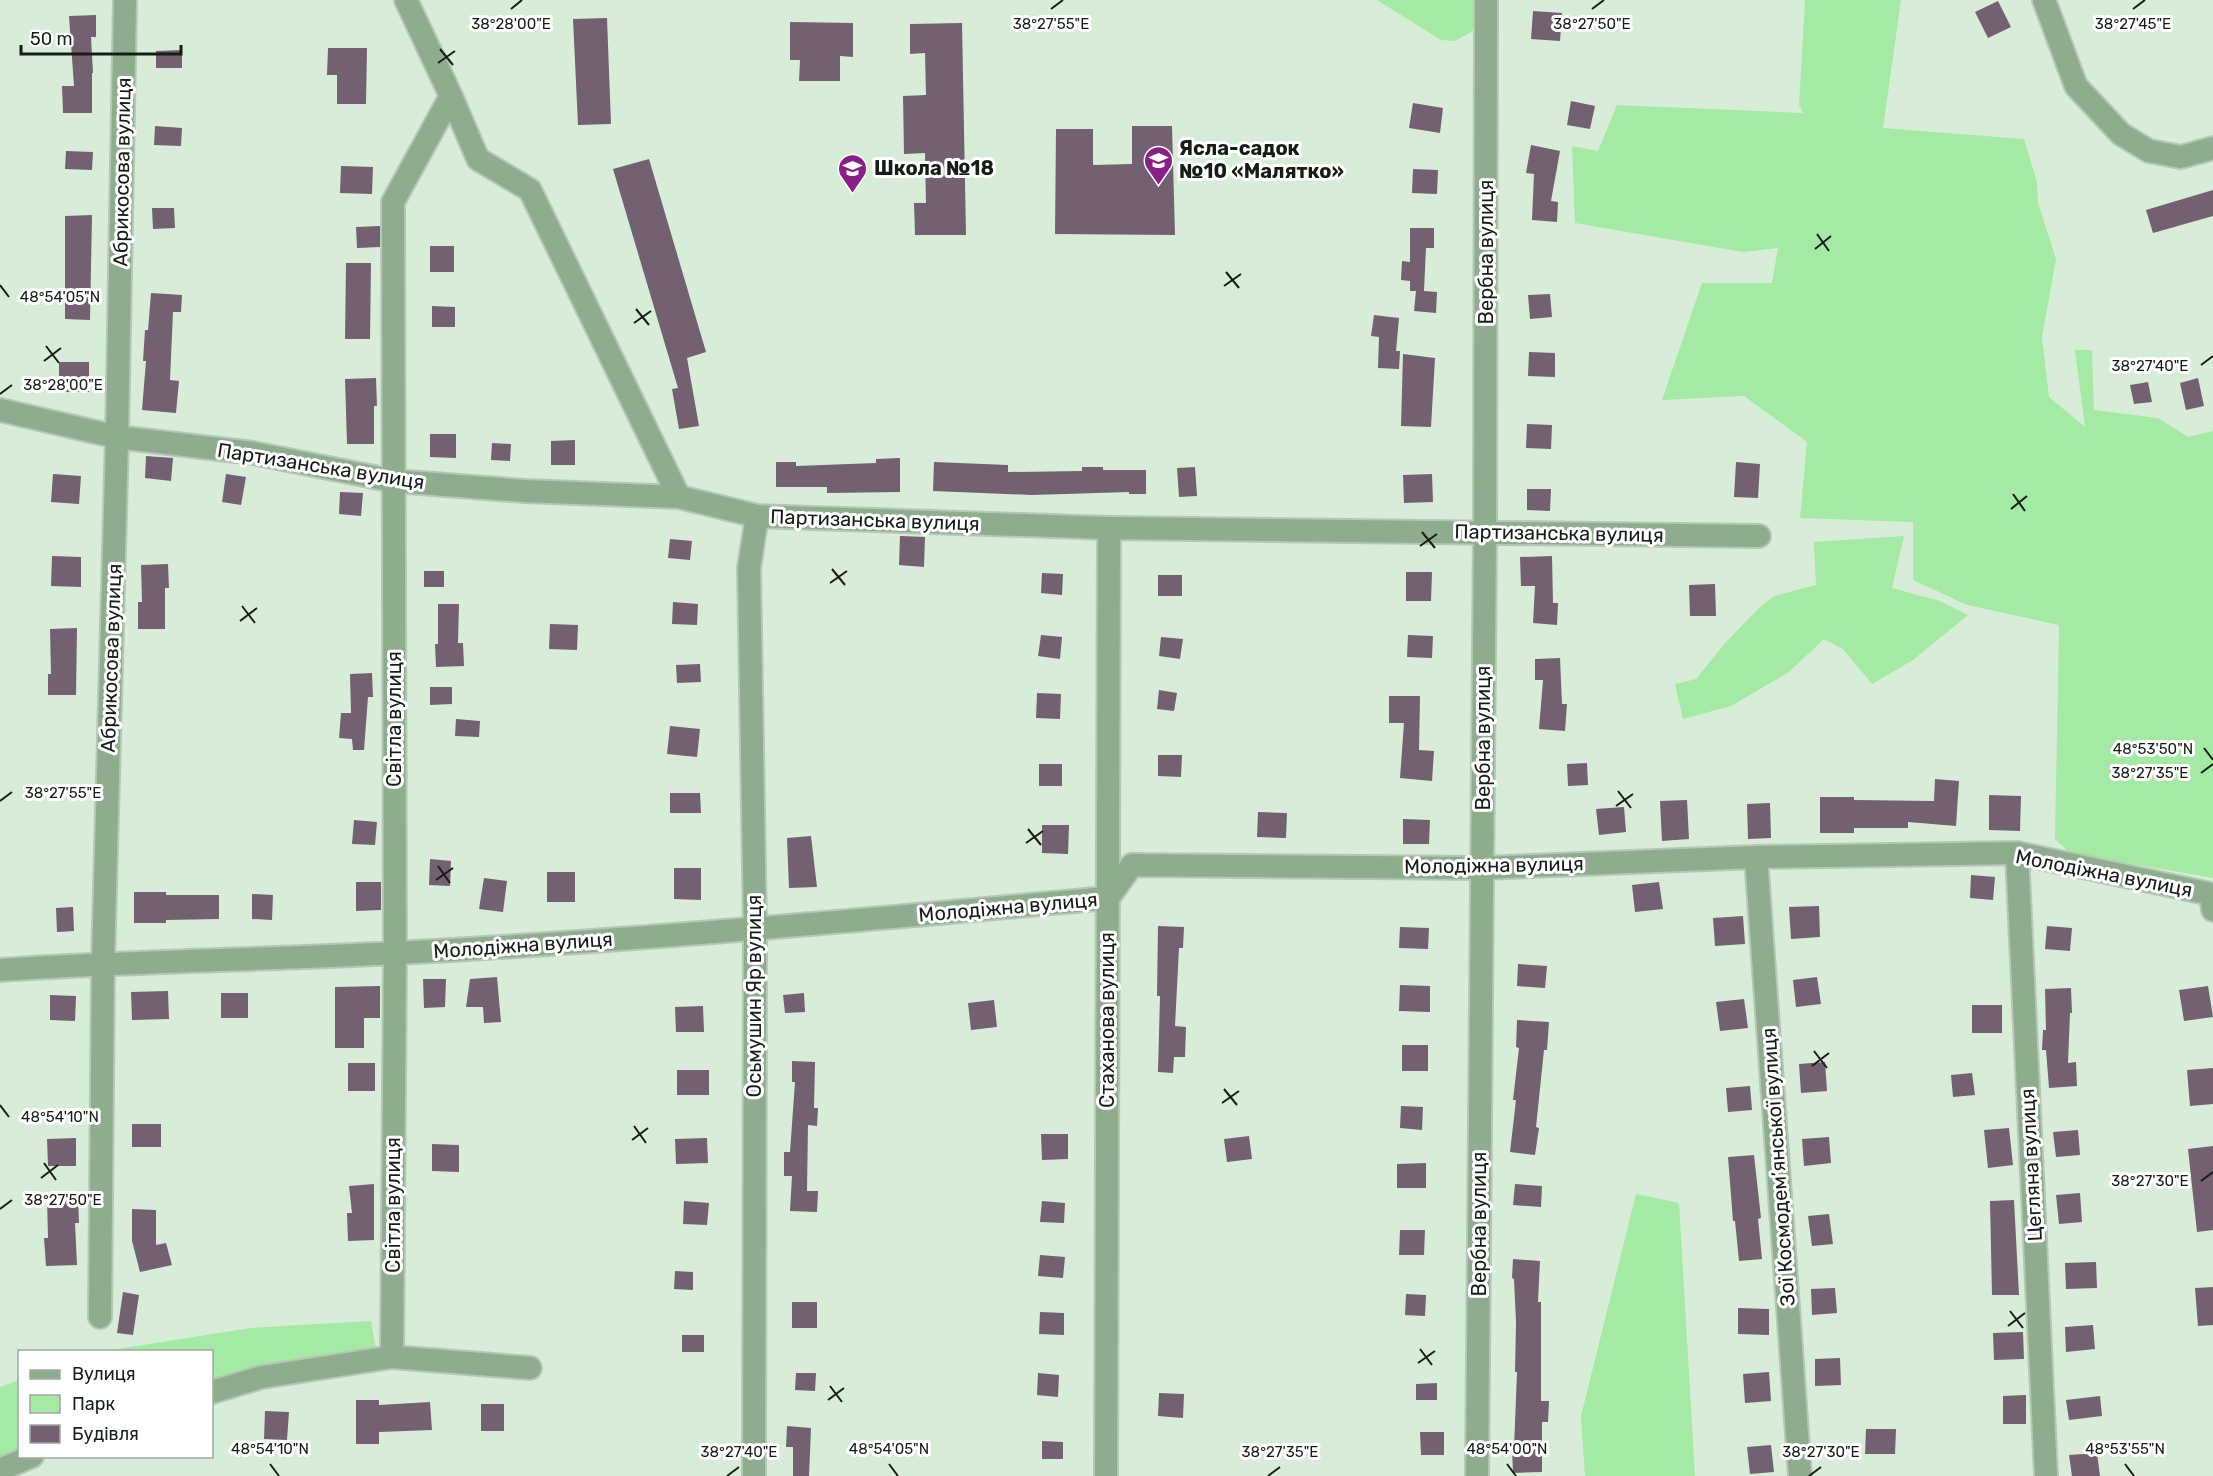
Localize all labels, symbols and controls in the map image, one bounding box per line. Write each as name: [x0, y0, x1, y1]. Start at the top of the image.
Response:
text: 38°28'00"E: [471, 15, 551, 33]
text: 38°27'55"E: [1013, 15, 1089, 33]
text: 38°27'50"E: [1553, 15, 1631, 33]
text: 38°27'45"E: [2095, 15, 2171, 33]
scale bar: [21, 18, 182, 56]
text: 50 m: [30, 28, 73, 50]
street label: Абрикосова вулиця: [108, 77, 136, 267]
place label: Ясла-садок №10 «Малятко»: [1179, 136, 1344, 183]
school or university icon: Ясла-садок №10 «Малятко»: [1142, 144, 1174, 186]
school or university icon: Школа №18: [837, 152, 869, 194]
place label: Школа №18: [874, 156, 994, 180]
street label: Вербна вулиця: [1474, 180, 1498, 324]
text: 48°54'05"N: [20, 288, 100, 306]
text: 38°27'40"E: [2112, 357, 2188, 375]
text: 38°28'00"E: [23, 376, 103, 394]
street label: Партизанська вулиця: [216, 438, 426, 494]
street label: Партизанська вулиця: [770, 504, 980, 536]
street label: Партизанська вулиця: [1454, 519, 1664, 547]
street label: Абрикосова вулиця: [96, 563, 126, 753]
street label: Світла вулиця: [382, 651, 406, 787]
street label: Вербна вулиця: [1471, 666, 1495, 810]
text: 48°53'50"N: [2113, 740, 2193, 758]
text: 38°27'35"E: [2112, 764, 2188, 782]
text: 38°27'55"E: [25, 784, 101, 802]
street label: Молодіжна вулиця: [2013, 844, 2195, 902]
street label: Молодіжна вулиця: [1404, 851, 1584, 879]
street label: Молодіжна вулиця: [917, 887, 1099, 927]
street label: Осьмушин Яр вулиця: [742, 895, 766, 1097]
street label: Молодіжна вулиця: [432, 927, 614, 963]
street label: Стаханова вулиця: [1095, 932, 1119, 1108]
street label: Зої Космодем’янської вулиця: [1756, 1027, 1800, 1307]
street label: Цегляна вулиця: [2015, 1088, 2047, 1242]
text: 48°54'10"N: [21, 1108, 99, 1126]
street label: Світла вулиця: [381, 1137, 405, 1273]
street label: Вербна вулиця: [1467, 1152, 1491, 1296]
text: 38°27'30"E: [2111, 1172, 2189, 1190]
text: 38°27'50"E: [24, 1191, 102, 1209]
legend: [18, 1350, 213, 1458]
text: Вулиця: [72, 1363, 136, 1385]
text: Парк: [72, 1393, 116, 1415]
text: Будівля: [72, 1423, 139, 1445]
text: 48°54'10"N: [231, 1440, 309, 1458]
text: 48°54'05"N: [849, 1440, 929, 1458]
text: 48°54'00"N: [1467, 1440, 1547, 1458]
text: 48°53'55"N: [2085, 1440, 2165, 1458]
text: 38°27'40"E: [701, 1443, 777, 1461]
text: 38°27'35"E: [1242, 1443, 1318, 1461]
text: 38°27'30"E: [1782, 1443, 1860, 1461]

